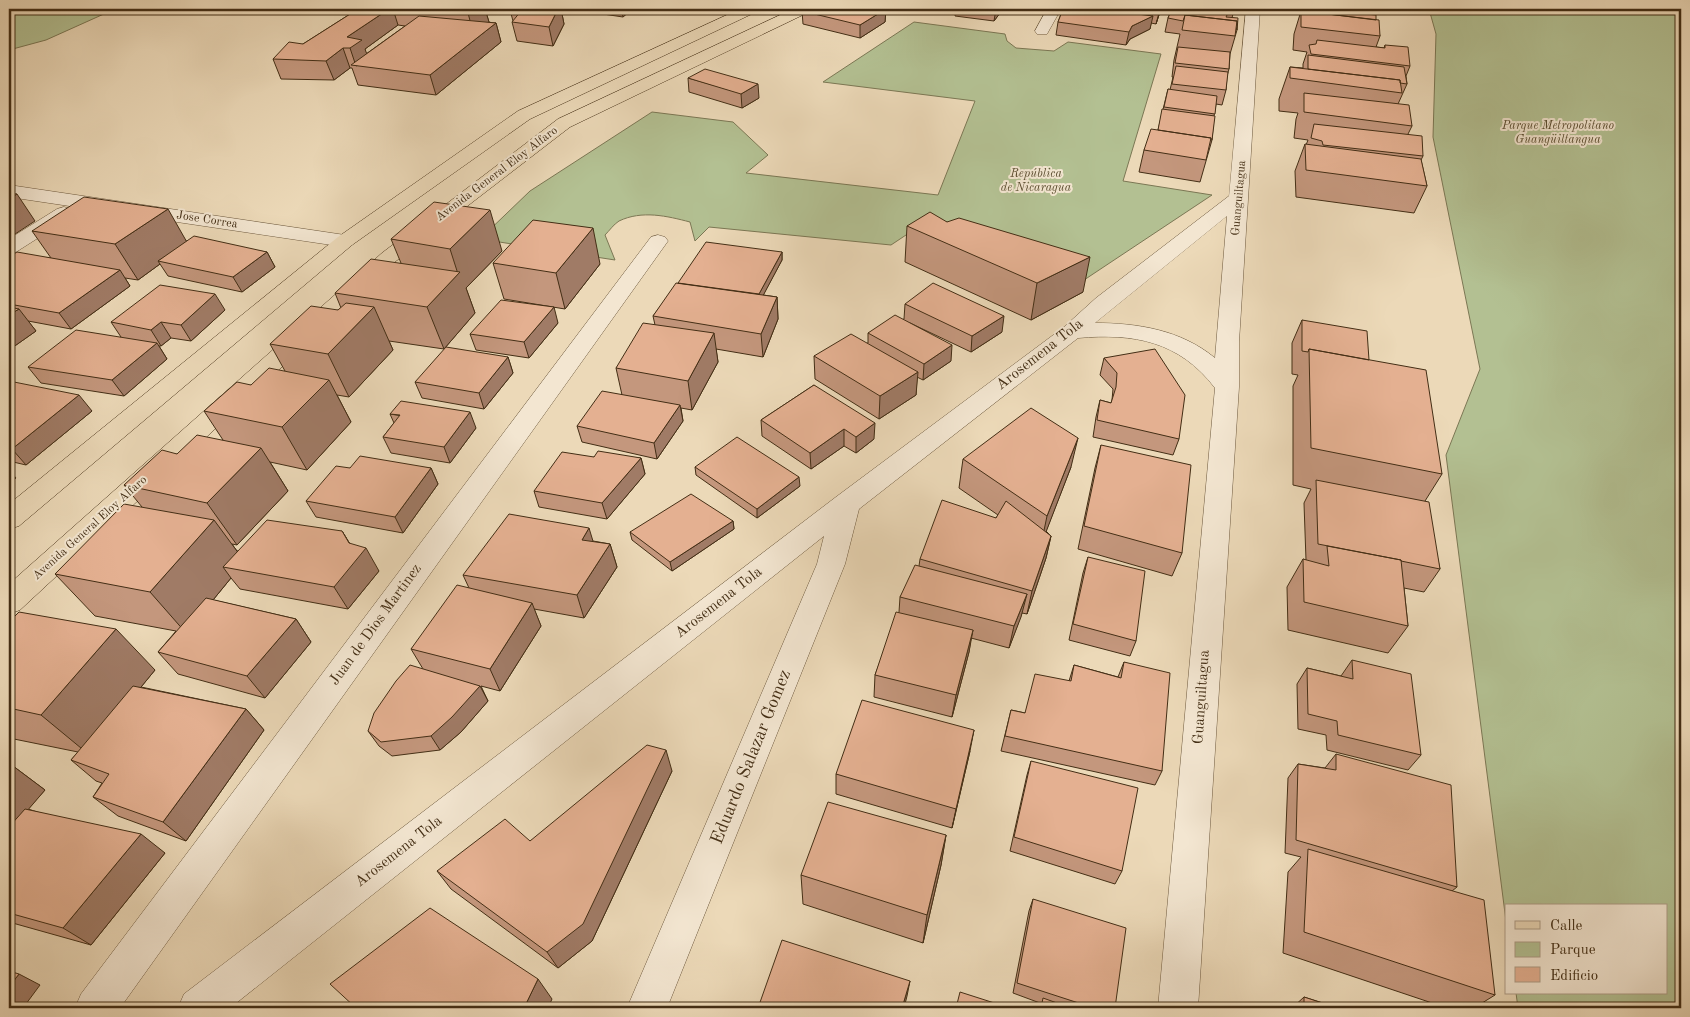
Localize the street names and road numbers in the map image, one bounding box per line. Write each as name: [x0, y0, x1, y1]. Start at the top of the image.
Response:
street label: Avenida General Eloy Alfaro: [434, 124, 560, 224]
street label: Guanguiltagua: [1230, 160, 1248, 236]
street label: Jose Correa: [176, 209, 239, 231]
street label: Arosemena Tola: [994, 316, 1087, 393]
street label: Avenida General Eloy Alfaro: [31, 474, 149, 582]
street label: Juan de Dios Martinez: [327, 562, 425, 688]
street label: Arosemena Tola: [673, 564, 766, 641]
street label: Guanguiltagua: [1191, 649, 1213, 745]
street label: Eduardo Salazar Gomez: [708, 667, 794, 847]
street label: Arosemena Tola: [353, 813, 446, 890]

